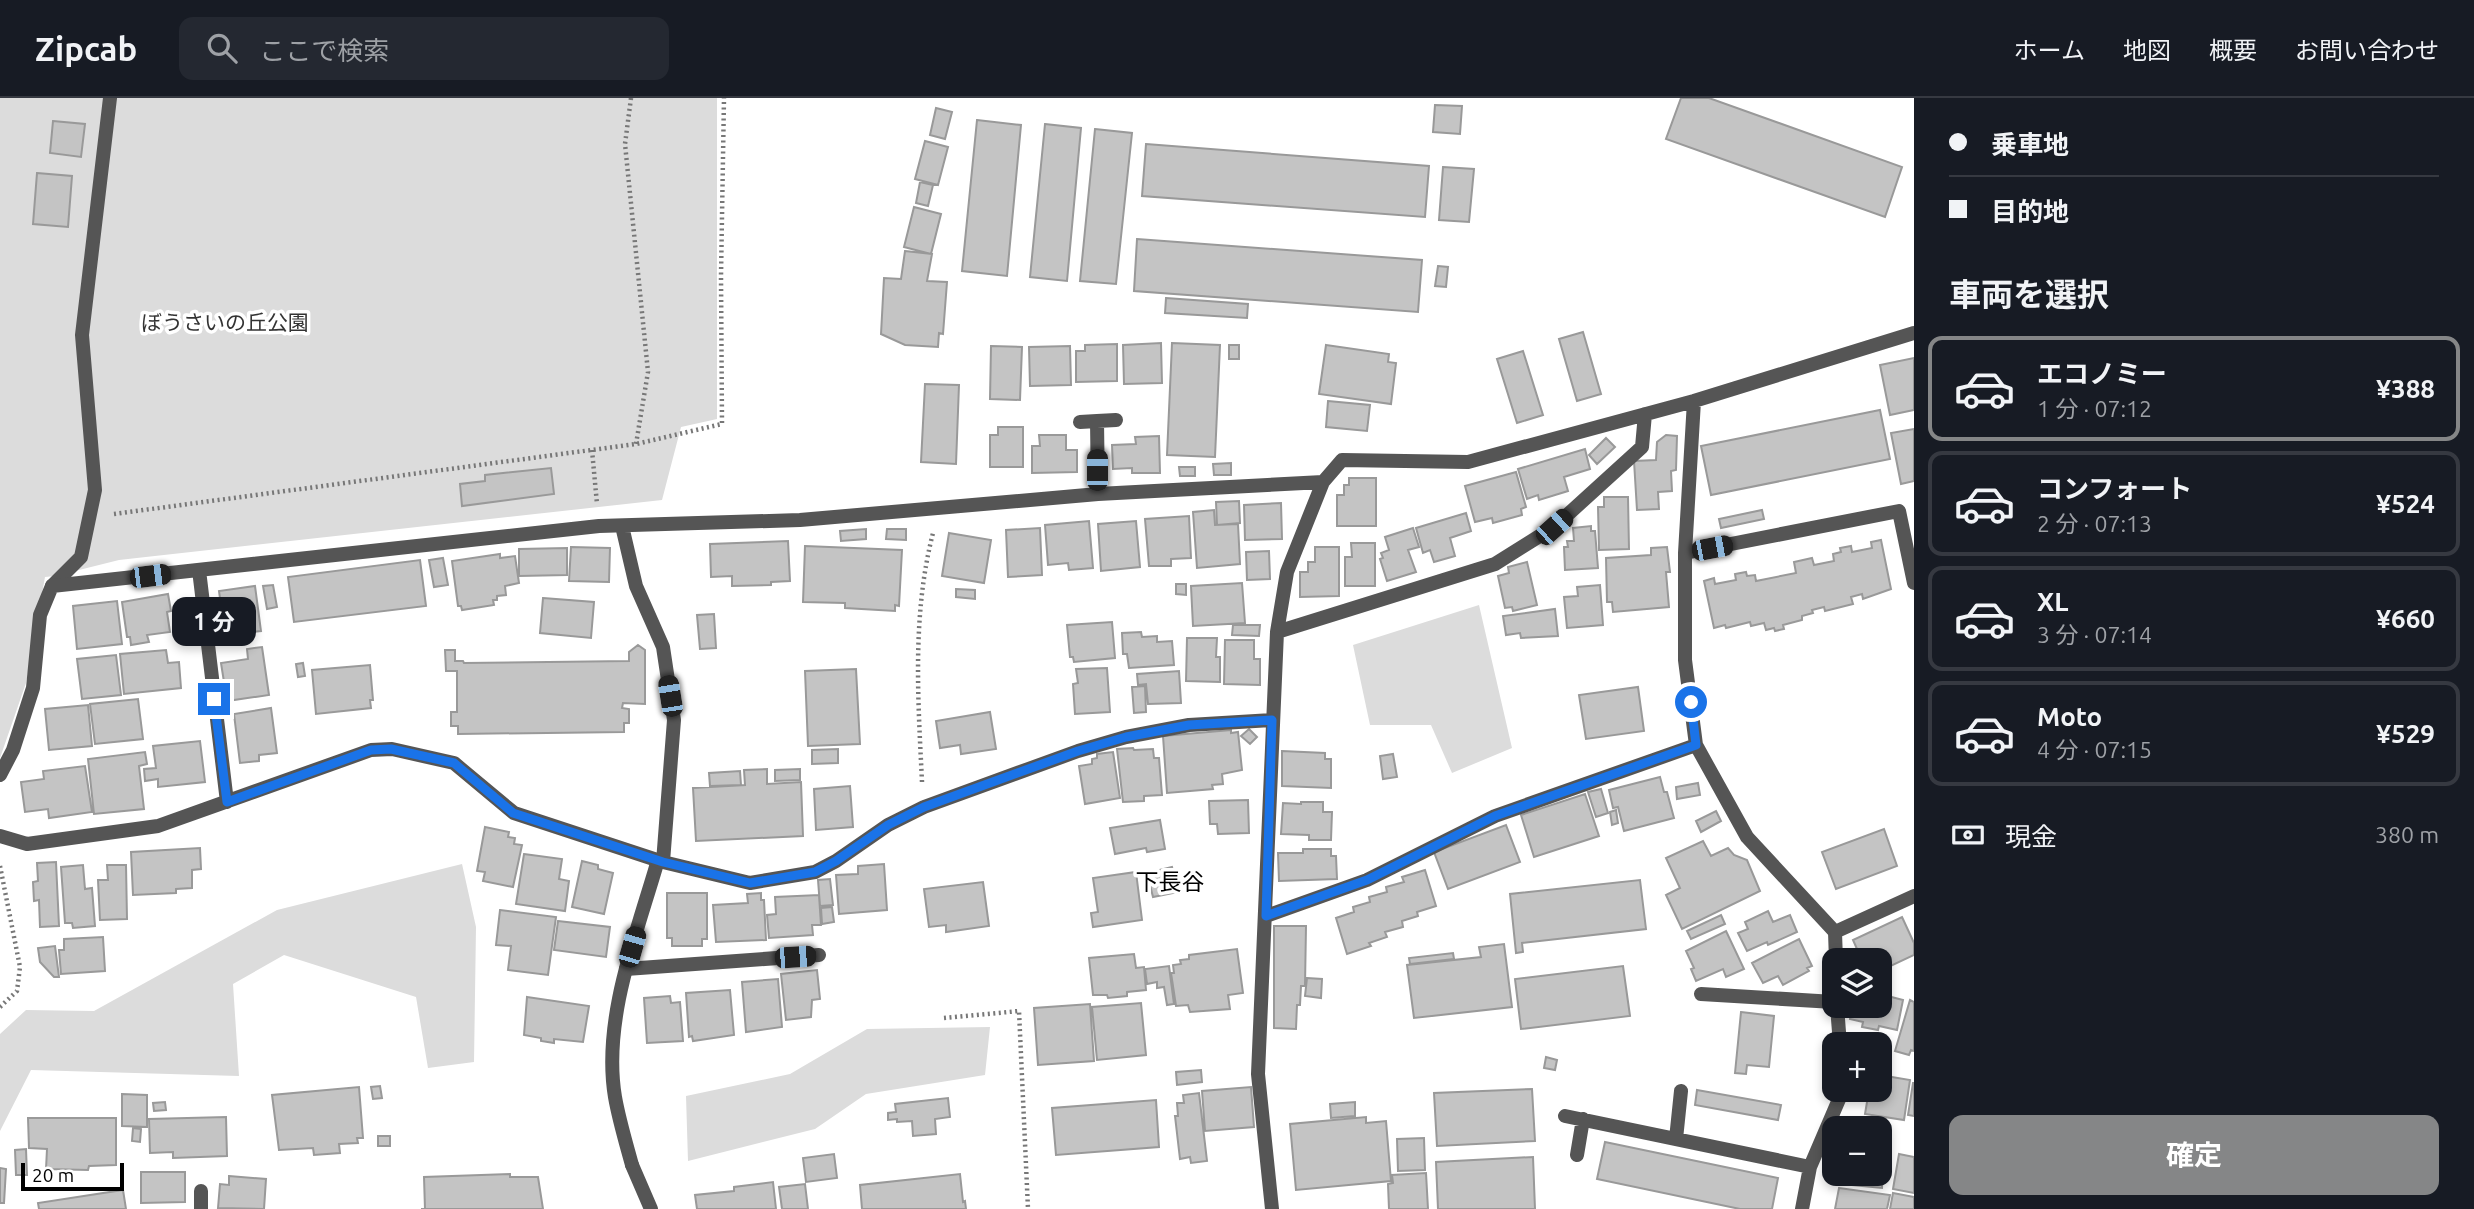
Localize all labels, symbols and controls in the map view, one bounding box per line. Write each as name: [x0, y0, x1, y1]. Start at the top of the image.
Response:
search box: [179, 17, 669, 80]
icon: search: [203, 29, 241, 67]
text: Zipcab: [35, 30, 137, 67]
text: ここで検索: [259, 36, 389, 65]
text: ホーム: [2014, 37, 2085, 64]
text: 地図: [2123, 37, 2171, 64]
text: 概要: [2209, 37, 2257, 64]
text: お問い合わせ: [2295, 37, 2439, 64]
text: 乗車地: [1991, 130, 2069, 159]
text: 目的地: [1991, 197, 2069, 226]
text: 車両を選択: [1949, 276, 2109, 312]
park label: ぼうさいの丘公園: [141, 310, 309, 334]
icon: car: [1953, 357, 2016, 420]
text: エコノミー: [2037, 359, 2167, 388]
text: ¥388: [2376, 374, 2435, 403]
text: 1 分 · 07:12: [2037, 396, 2152, 421]
car: [1087, 449, 1108, 491]
icon: car: [1953, 472, 2016, 535]
text: コンフォート: [2037, 474, 2192, 503]
text: ¥524: [2376, 489, 2435, 518]
car: [1532, 505, 1577, 549]
text: 2 分 · 07:13: [2037, 511, 2152, 536]
car: [1690, 534, 1735, 562]
car: [128, 563, 173, 589]
icon: car: [1953, 587, 2016, 650]
text: XL: [2037, 587, 2068, 616]
callout: 1 分: [172, 598, 256, 646]
text: ¥660: [2376, 604, 2435, 633]
text: 1 分: [193, 609, 235, 634]
text: 3 分 · 07:14: [2037, 622, 2152, 647]
car: [657, 674, 684, 718]
route end: [198, 683, 230, 715]
route start: [1675, 686, 1707, 718]
icon: car: [1953, 702, 2016, 765]
text: Moto: [2037, 702, 2102, 731]
text: ¥529: [2376, 719, 2435, 748]
text: 4 分 · 07:15: [2037, 737, 2152, 762]
icon: cash: [1949, 816, 1987, 854]
text: 現金: [2005, 822, 2057, 851]
text: 380 m: [2375, 822, 2439, 847]
district label: 下長谷: [1136, 869, 1205, 894]
car: [617, 924, 648, 970]
car: [774, 945, 817, 969]
map controls: [1822, 948, 1892, 1186]
button: layers: [1822, 948, 1892, 1018]
button: +: [1822, 1032, 1892, 1102]
button: 確定: [1949, 1115, 2439, 1195]
button: −: [1822, 1116, 1892, 1186]
scale bar: [21, 1160, 124, 1192]
text: 20 m: [32, 1164, 74, 1186]

